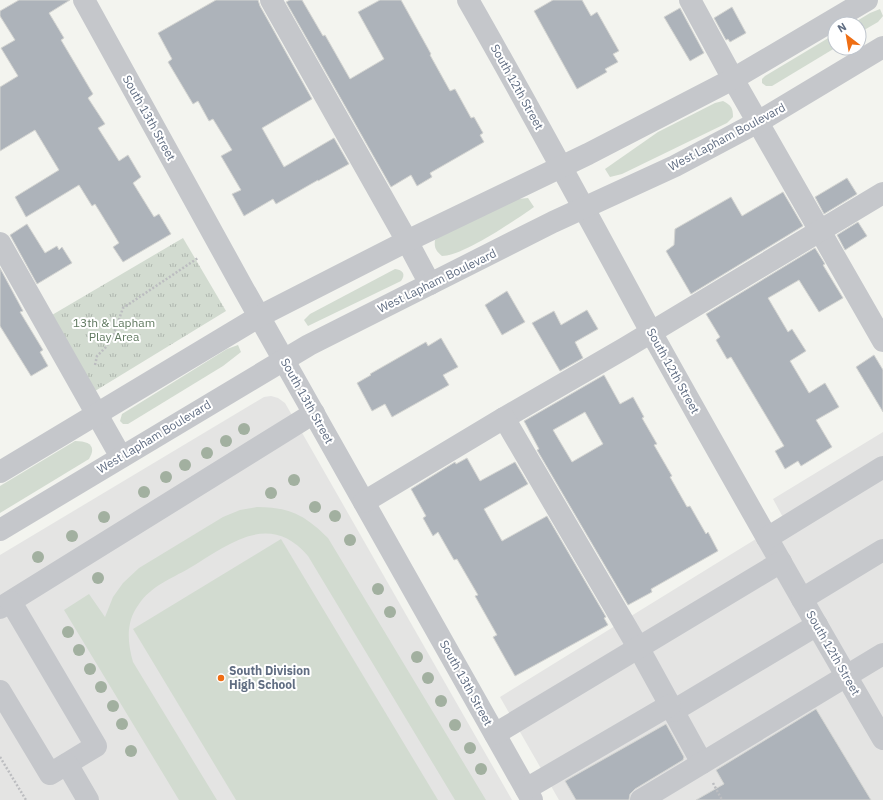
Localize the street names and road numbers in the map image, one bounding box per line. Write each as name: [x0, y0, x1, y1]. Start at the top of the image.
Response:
street label: South 12th Street: [488, 41, 547, 132]
street label: South 13th Street: [120, 72, 179, 163]
street label: West Lapham Boulevard: [666, 99, 788, 174]
street label: West Lapham Boulevard: [375, 245, 499, 316]
street label: South 12th Street: [644, 325, 703, 416]
street label: South 13th Street: [278, 355, 337, 446]
street label: West Lapham Boulevard: [94, 397, 214, 477]
street label: South 12th Street: [803, 608, 864, 698]
street label: South 13th Street: [437, 637, 496, 728]

